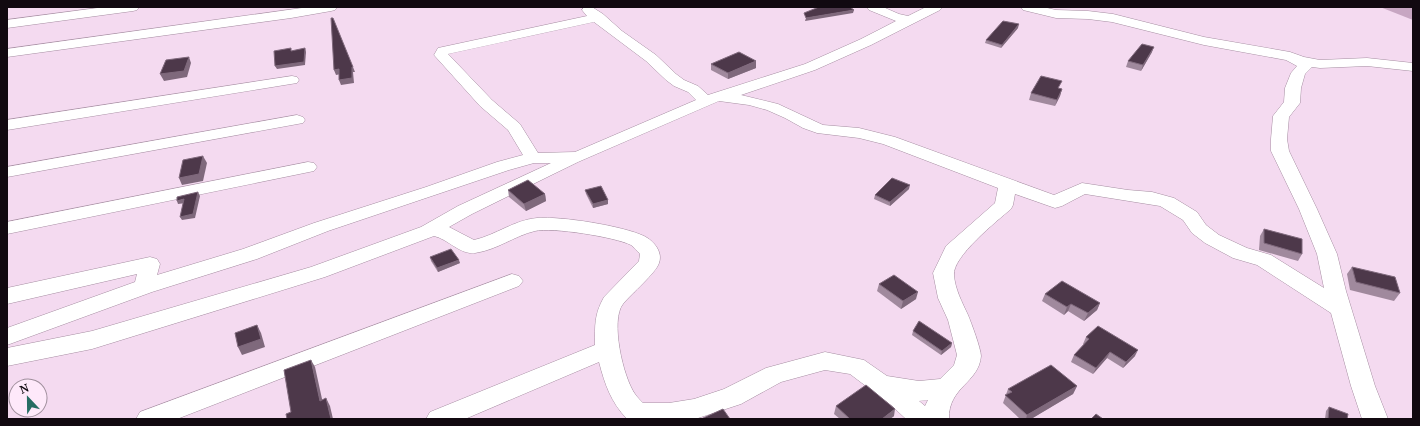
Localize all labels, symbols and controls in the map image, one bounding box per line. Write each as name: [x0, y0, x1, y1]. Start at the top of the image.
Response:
north arrow: [8, 378, 48, 418]
text: N: [17, 380, 31, 397]

